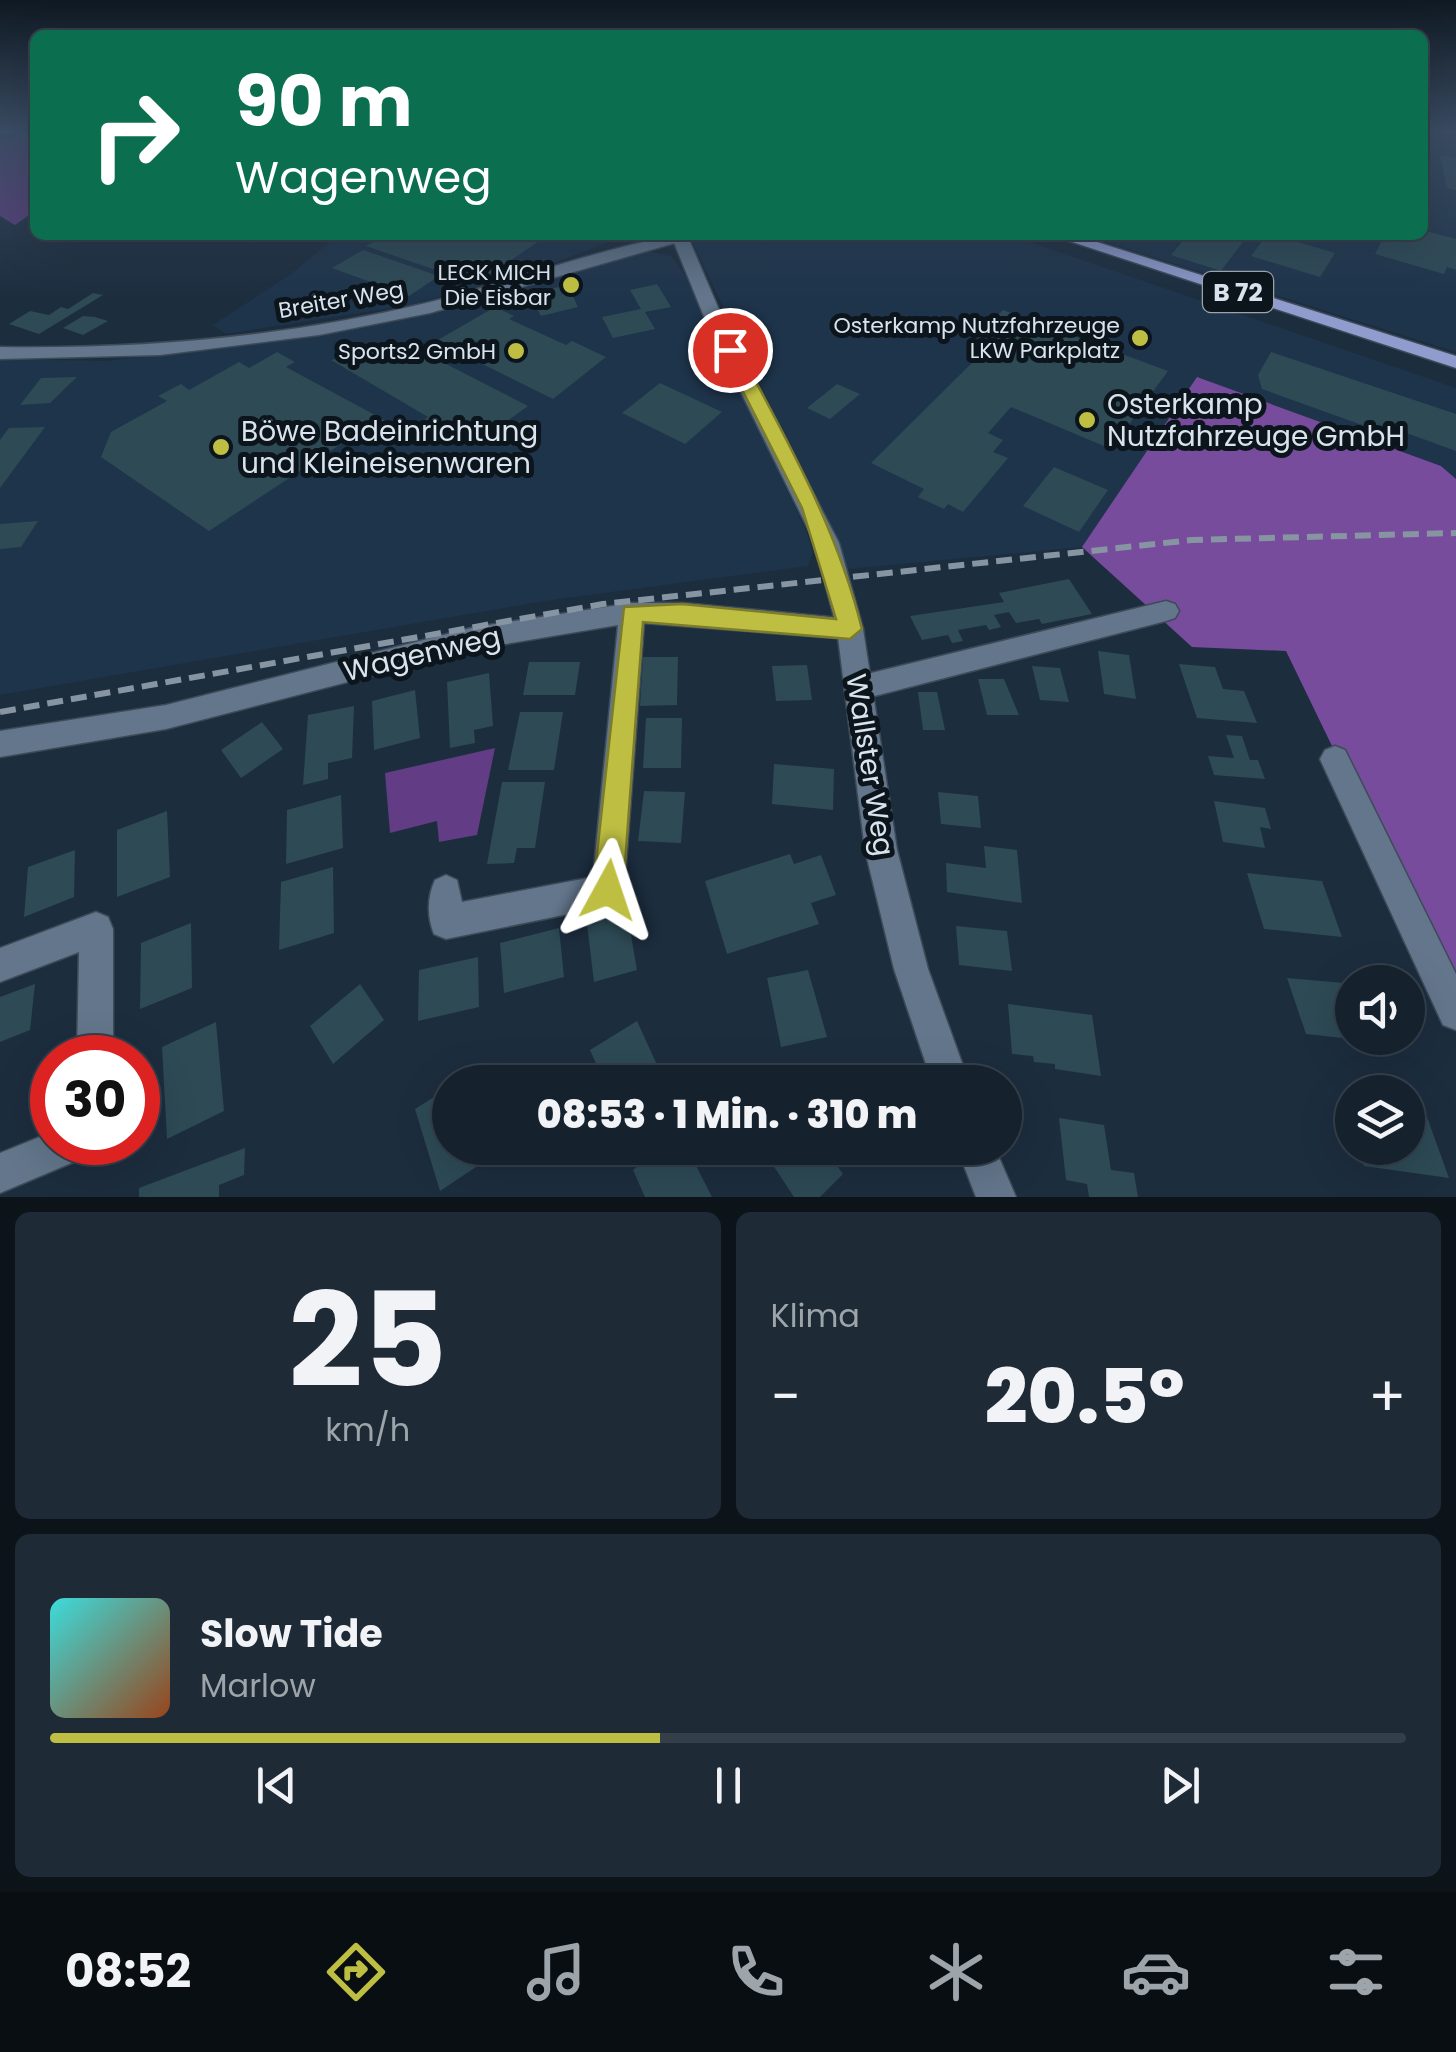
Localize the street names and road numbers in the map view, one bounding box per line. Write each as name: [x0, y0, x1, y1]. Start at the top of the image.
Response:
road number: B 72: [1203, 272, 1273, 312]
street label: Breiter Weg: [276, 274, 406, 326]
street label: Wagenweg: [340, 617, 504, 691]
street label: Wallster Weg: [836, 671, 904, 859]

